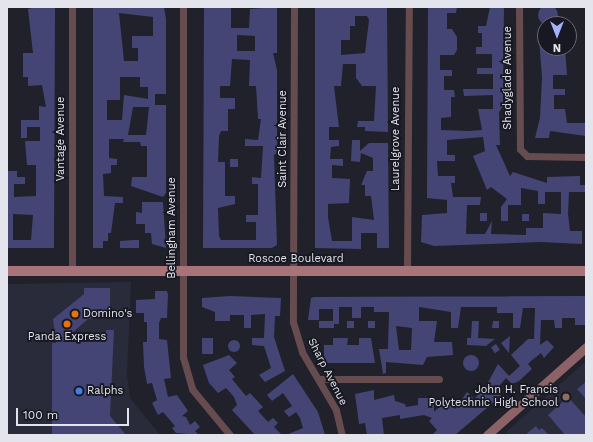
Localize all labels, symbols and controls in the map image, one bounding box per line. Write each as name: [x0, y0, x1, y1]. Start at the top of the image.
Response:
north arrow: [537, 16, 577, 56]
street label: Shadyglade Avenue: [501, 26, 515, 130]
text: N: [553, 41, 561, 54]
street label: Laurelgrove Avenue: [389, 86, 403, 192]
street label: Saint Clair Avenue: [276, 90, 290, 188]
street label: Vantage Avenue: [54, 96, 68, 182]
street label: Bellingham Avenue: [165, 177, 179, 279]
street label: Roscoe Boulevard: [248, 252, 344, 266]
place label: Domino's: [83, 307, 132, 321]
marker: Domino's: [70, 309, 80, 319]
marker: Panda Express: [62, 319, 72, 329]
place label: Panda Express: [28, 330, 106, 344]
street label: Sharp Avenue: [304, 336, 350, 408]
place label: Ralphs: [87, 384, 123, 398]
place label: John H. Francis Polytechnic High School: [428, 384, 558, 410]
marker: Ralphs: [74, 386, 84, 396]
marker: John H. Francis Polytechnic High School: [561, 392, 571, 402]
scale bar: [18, 400, 131, 426]
text: 100 m: [23, 408, 58, 422]

